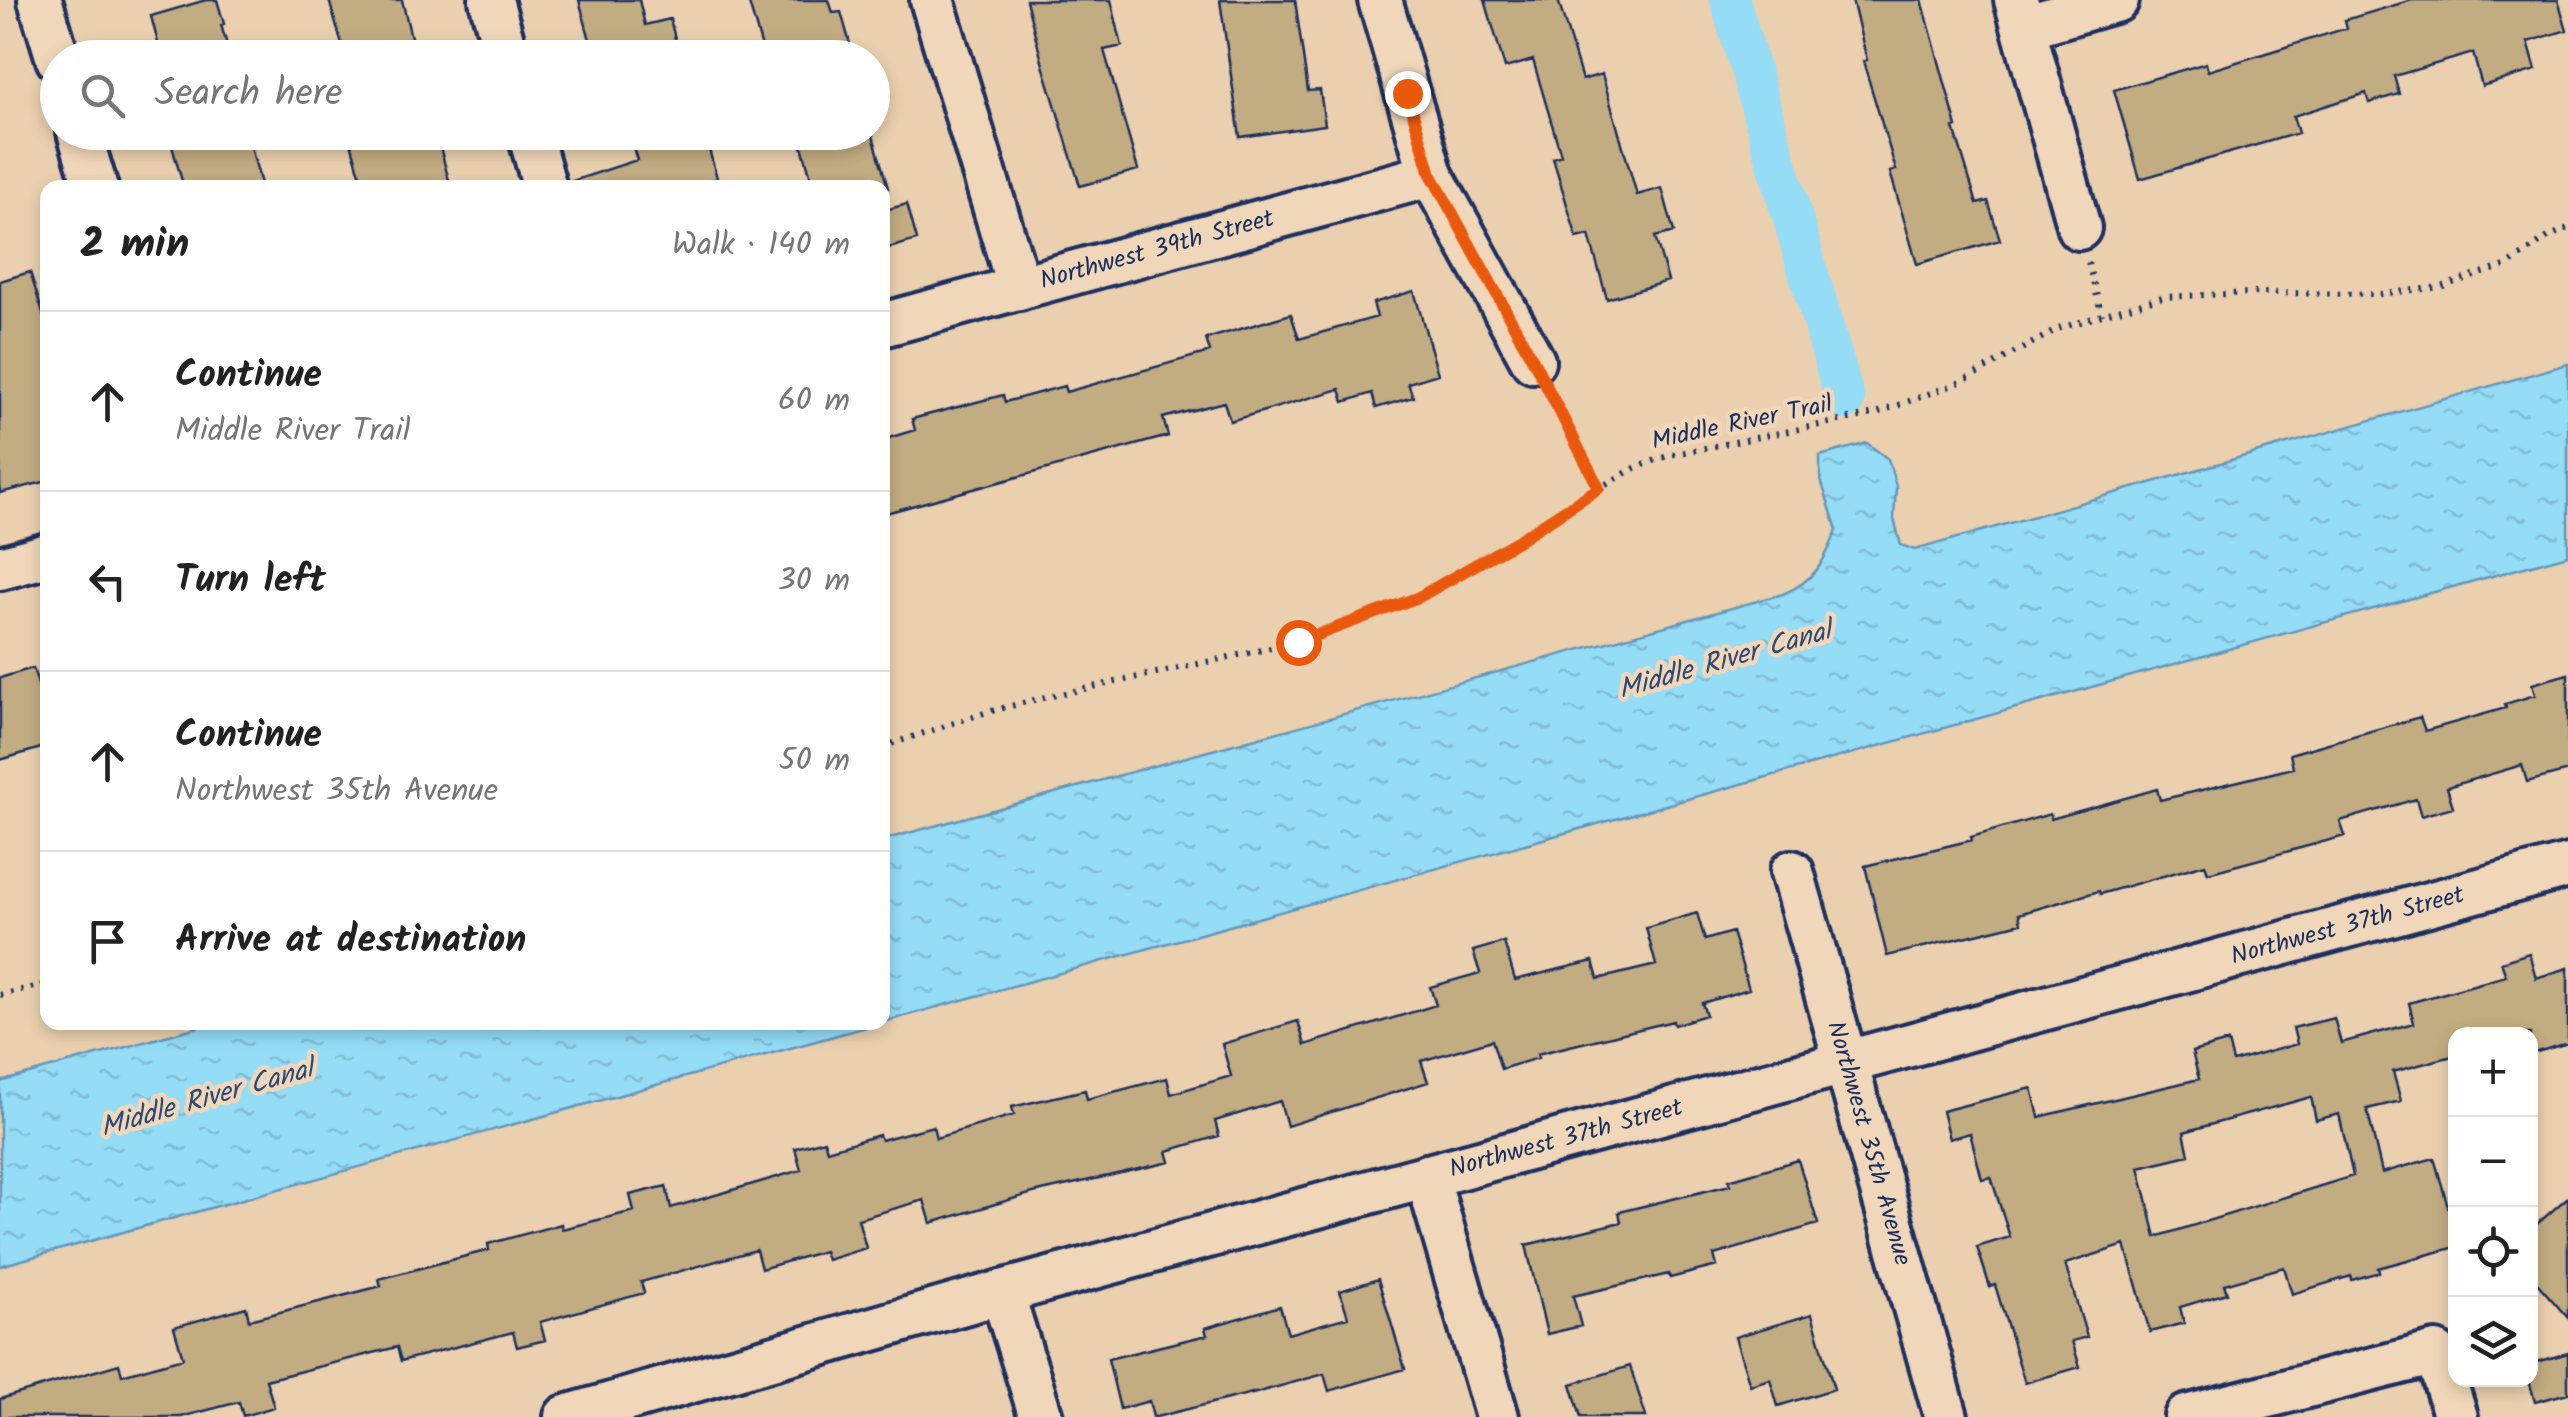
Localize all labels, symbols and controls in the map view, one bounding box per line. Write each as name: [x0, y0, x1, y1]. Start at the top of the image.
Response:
search box: [40, 40, 890, 150]
text: Search here: [155, 65, 342, 125]
icon: search: [75, 68, 130, 123]
route end: [1385, 71, 1431, 117]
street label: Northwest 39th Street: [1035, 199, 1279, 301]
text: 2 min: [80, 212, 189, 279]
text: Walk · 140 m: [672, 220, 850, 271]
text: Continue: [175, 346, 322, 406]
icon: ahead: [80, 374, 135, 429]
text: 60 m: [778, 376, 850, 427]
street label: Middle River Trail: [1648, 384, 1836, 462]
text: Middle River Trail: [175, 406, 411, 457]
text: Turn left: [175, 551, 326, 611]
icon: left: [80, 554, 135, 609]
text: 30 m: [777, 556, 850, 607]
water label: Middle River Canal: [1613, 608, 1842, 713]
route start: [1276, 620, 1322, 666]
text: Continue: [175, 706, 322, 766]
icon: ahead: [80, 734, 135, 789]
text: 50 m: [779, 736, 850, 787]
text: Northwest 35th Avenue: [175, 766, 498, 817]
street label: Northwest 37th Street: [2226, 875, 2469, 977]
text: Arrive at destination: [175, 911, 526, 971]
icon: arrive: [80, 914, 135, 969]
street label: Northwest 35th Avenue: [1815, 1016, 1922, 1270]
map controls: [2448, 1027, 2538, 1387]
button: +: [2448, 1027, 2538, 1117]
water label: Middle River Canal: [95, 1046, 324, 1151]
street label: Northwest 37th Street: [1445, 1088, 1688, 1189]
button: −: [2448, 1117, 2538, 1207]
button: locate: [2448, 1207, 2538, 1297]
button: layers: [2448, 1297, 2538, 1387]

